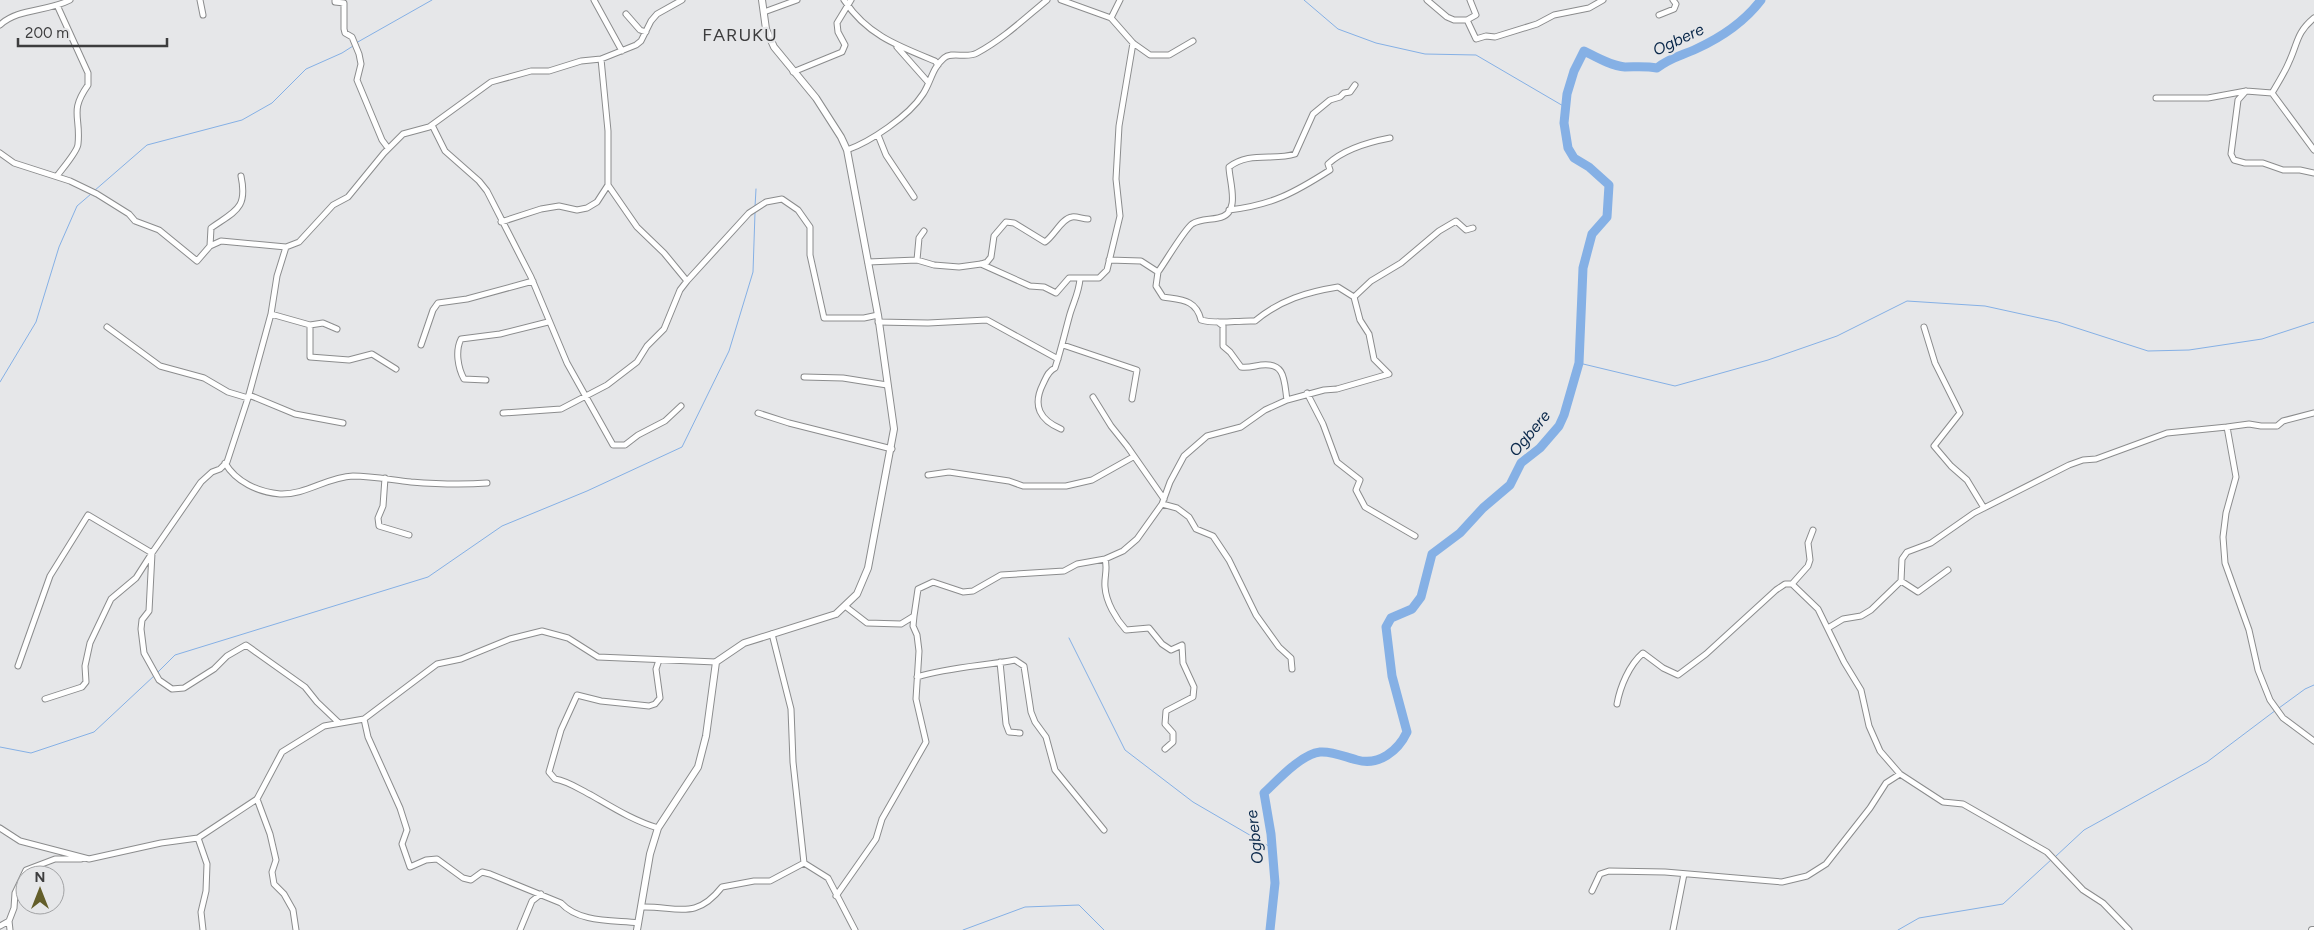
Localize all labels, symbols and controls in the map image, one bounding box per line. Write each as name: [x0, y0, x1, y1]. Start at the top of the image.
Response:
scale bar: [18, 15, 166, 47]
water label: Ogbere: [1650, 19, 1707, 60]
text: 200 m: [25, 24, 69, 42]
district label: FARUKU: [702, 24, 778, 46]
water label: Ogbere: [1505, 406, 1554, 460]
water label: Ogbere: [1242, 809, 1267, 865]
north arrow: [15, 865, 65, 915]
text: N: [35, 869, 45, 886]

